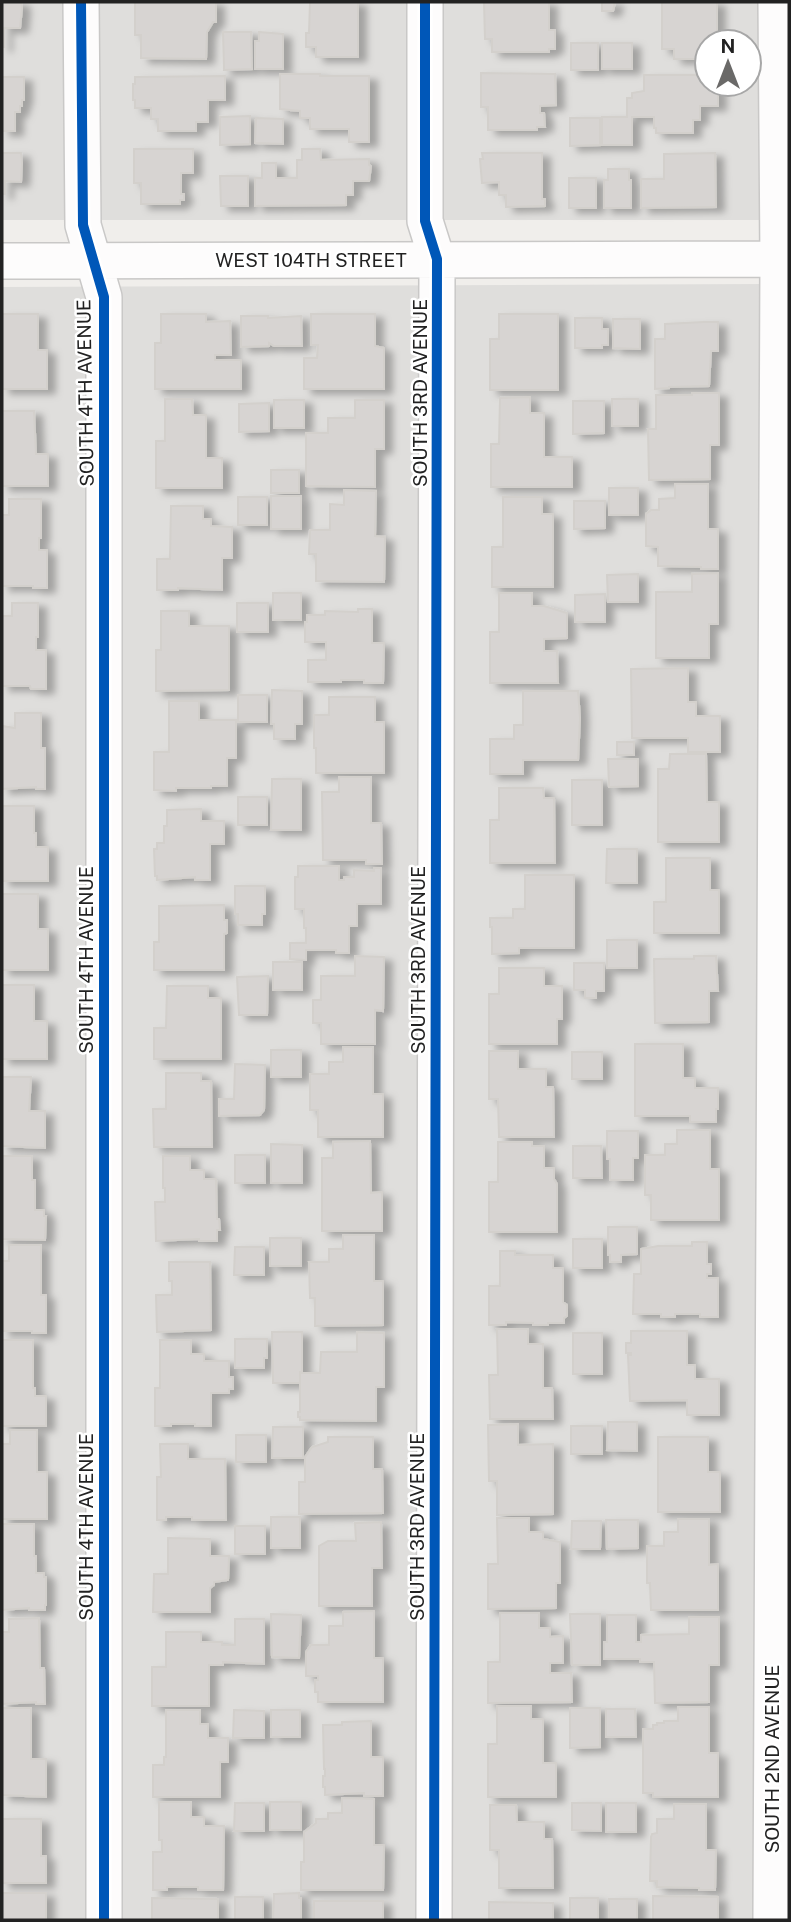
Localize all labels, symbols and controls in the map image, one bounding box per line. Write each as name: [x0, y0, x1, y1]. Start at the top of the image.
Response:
north arrow: [693, 28, 763, 98]
text: N: [721, 35, 735, 57]
street label: WEST 104TH STREET: [215, 249, 407, 271]
street label: SOUTH 4TH AVENUE: [72, 299, 98, 487]
street label: SOUTH 3RD AVENUE: [409, 299, 431, 487]
street label: SOUTH 4TH AVENUE: [75, 866, 97, 1054]
street label: SOUTH 3RD AVENUE: [407, 866, 429, 1054]
street label: SOUTH 4TH AVENUE: [75, 1433, 97, 1621]
street label: SOUTH 3RD AVENUE: [406, 1433, 428, 1621]
street label: SOUTH 2ND AVENUE: [761, 1665, 783, 1853]

